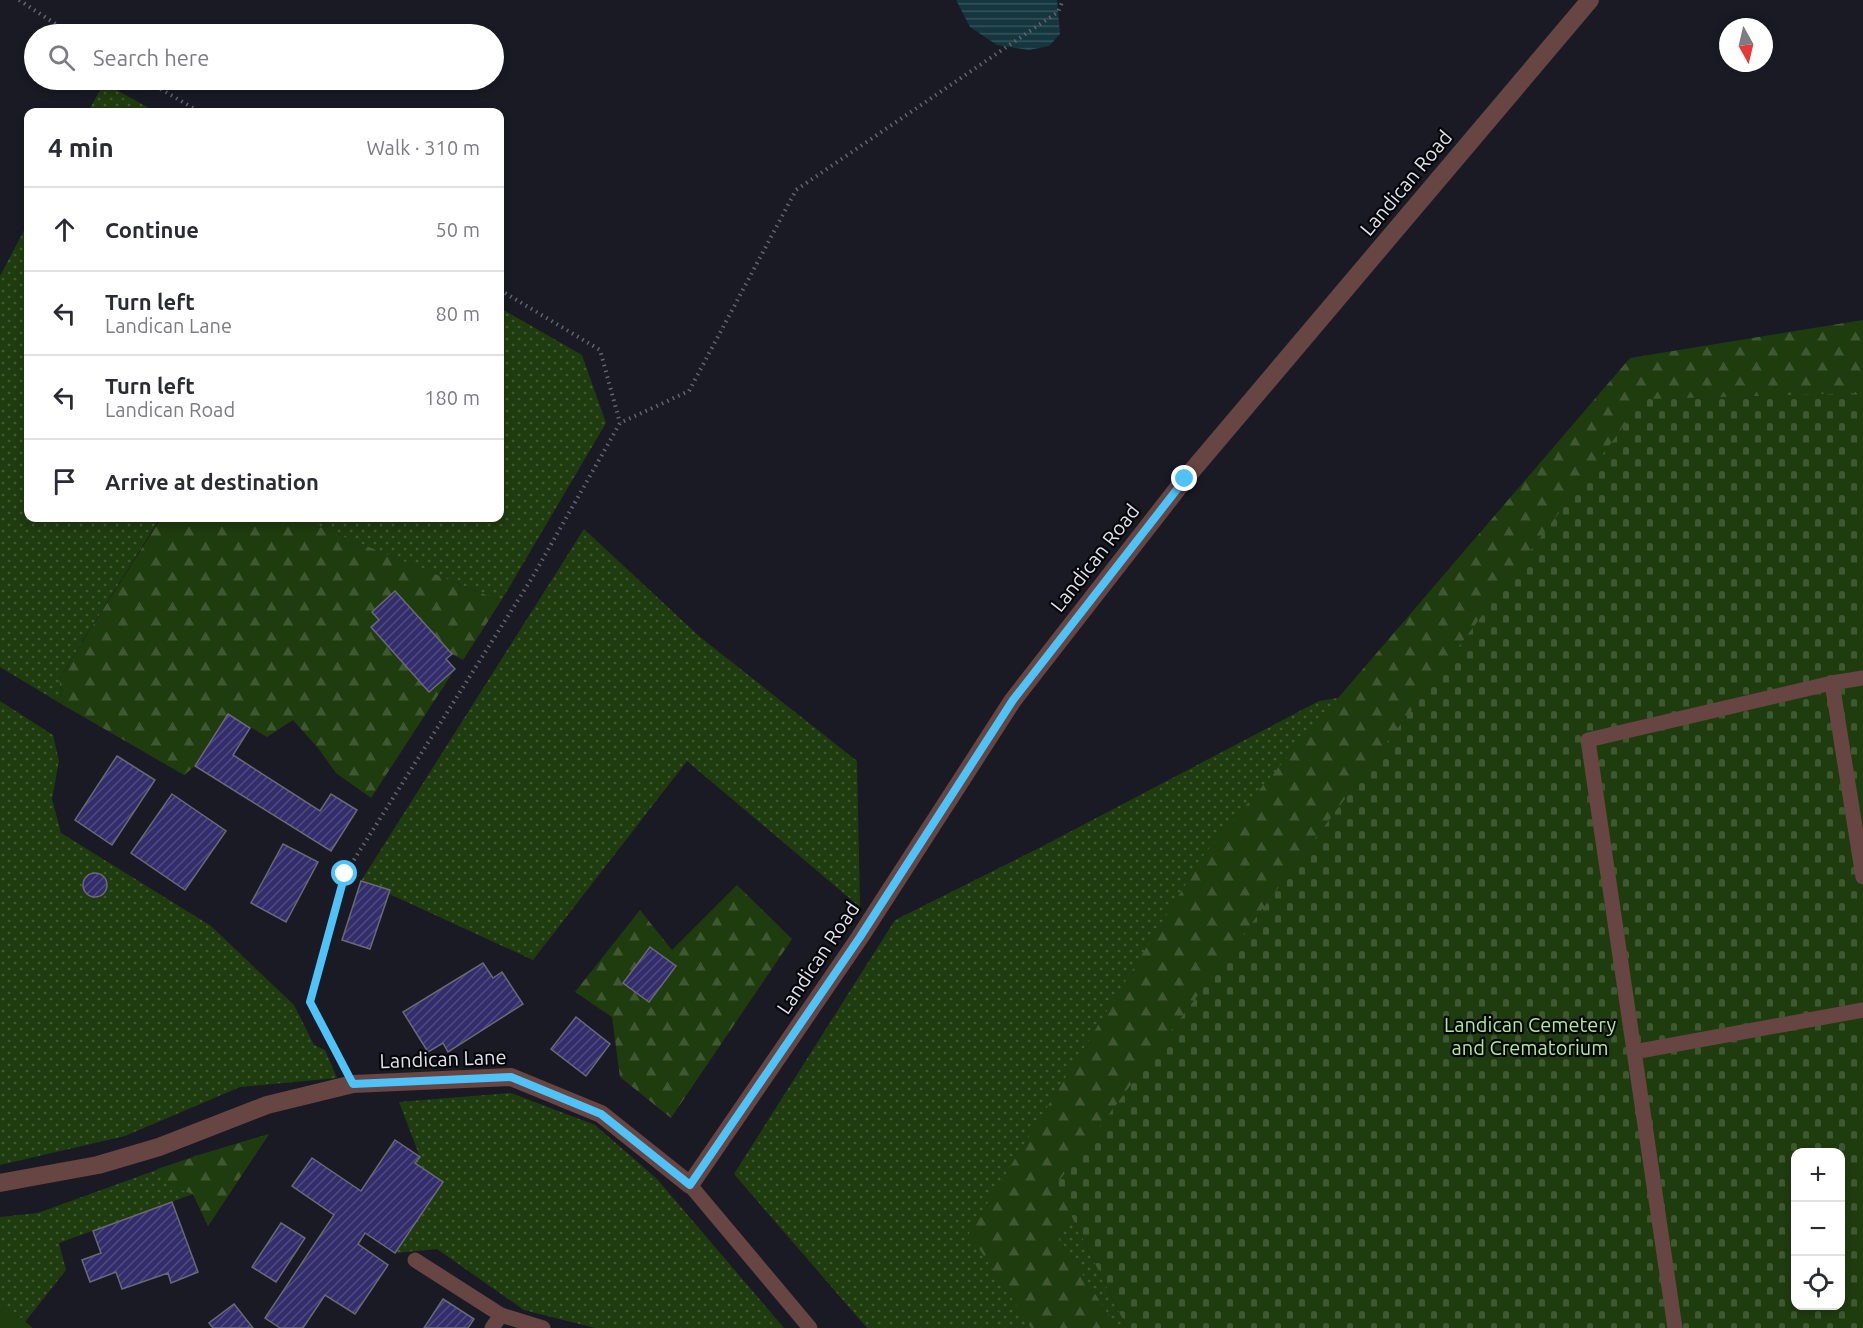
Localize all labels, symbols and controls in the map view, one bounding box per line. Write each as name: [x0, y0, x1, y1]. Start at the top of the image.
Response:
north arrow: [1719, 18, 1773, 72]
search box: [24, 24, 504, 90]
icon: search: [45, 41, 78, 74]
text: Search here: [93, 45, 209, 70]
street label: Landican Road: [1355, 125, 1456, 240]
text: 4 min: [48, 133, 114, 162]
text: Walk · 310 m: [367, 136, 480, 159]
icon: ahead: [48, 213, 81, 246]
text: Continue: [105, 217, 199, 242]
text: 50 m: [436, 218, 480, 241]
text: Turn left: [105, 289, 195, 314]
icon: left: [48, 297, 81, 330]
text: 80 m: [436, 302, 480, 325]
text: Landican Lane: [105, 314, 232, 337]
text: Turn left: [105, 373, 195, 398]
icon: left: [48, 381, 81, 414]
text: 180 m: [424, 386, 480, 409]
text: Landican Road: [105, 398, 235, 421]
icon: arrive: [48, 465, 81, 498]
route end: [1171, 465, 1197, 491]
text: Arrive at destination: [105, 469, 319, 494]
street label: Landican Road: [1045, 499, 1144, 616]
route start: [331, 860, 357, 886]
street label: Landican Road: [772, 897, 863, 1018]
park label: Landican Cemetery and Crematorium: [1444, 1013, 1616, 1059]
street label: Landican Lane: [379, 1045, 507, 1072]
map controls: [1791, 1148, 1845, 1310]
button: +: [1791, 1148, 1845, 1202]
button: −: [1791, 1202, 1845, 1256]
button: locate: [1791, 1256, 1845, 1310]

